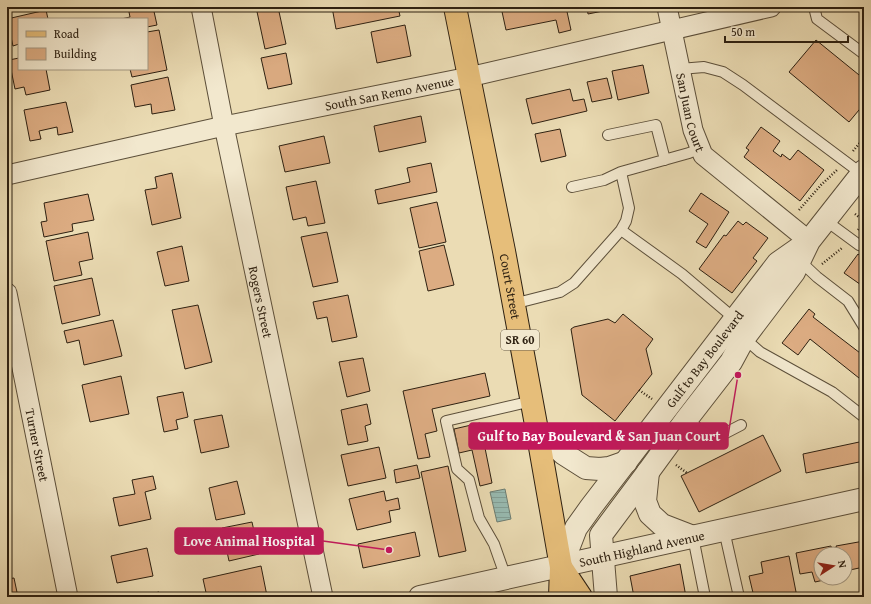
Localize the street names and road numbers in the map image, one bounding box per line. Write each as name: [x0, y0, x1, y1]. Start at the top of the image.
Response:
street label: South San Remo Avenue: [323, 71, 456, 116]
street label: San Juan Court: [671, 71, 710, 155]
street label: Court Street: [495, 252, 526, 321]
street label: Rogers Street: [244, 264, 277, 340]
street label: Gulf to Bay Boulevard: [661, 307, 748, 412]
road number: SR 60: [501, 330, 539, 350]
street label: Turner Street: [20, 407, 54, 484]
street label: South Highland Avenue: [577, 526, 706, 572]

